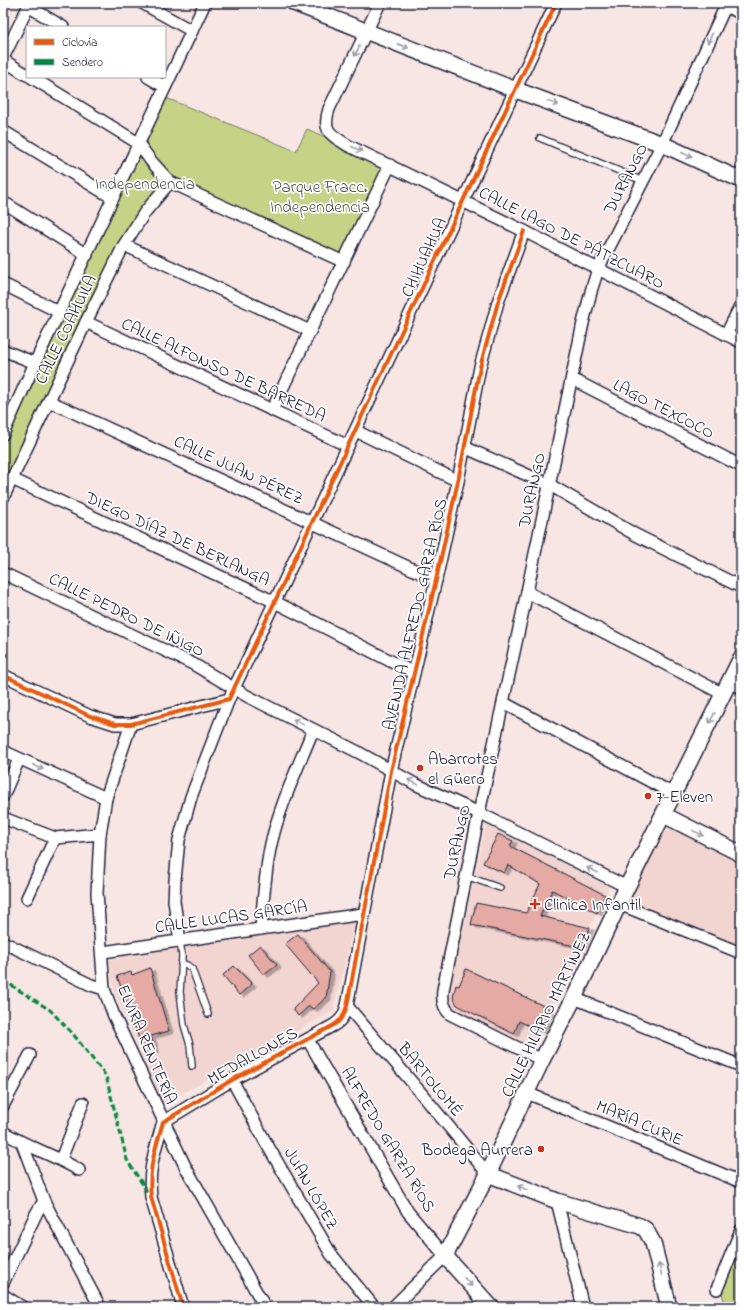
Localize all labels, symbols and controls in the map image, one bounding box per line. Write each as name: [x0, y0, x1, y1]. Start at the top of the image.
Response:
legend: [26, 26, 166, 78]
one-way arrow: [706, 32, 714, 44]
text: Ciclovía: [62, 34, 98, 52]
one-way arrow: [397, 42, 409, 50]
one-way arrow: [353, 44, 361, 56]
text: Sendero: [62, 54, 103, 72]
one-way arrow: [546, 100, 558, 108]
street label: DURANGO: [598, 139, 655, 219]
one-way arrow: [351, 146, 363, 153]
one-way arrow: [681, 152, 693, 159]
park label: Independencia: [95, 172, 195, 197]
park label: Parque Fracc. Independencia: [270, 175, 370, 220]
street label: CALLE LAGO DE PÁTZCUARO: [474, 181, 669, 296]
street label: CHIHUAHUA: [395, 214, 454, 302]
street label: CALLE COAHUILA: [29, 271, 104, 389]
street label: CALLE ALFONSO DE BARREDA: [117, 312, 330, 429]
street label: LAGO TEXCOCO: [608, 373, 718, 446]
street label: CALLE JUAN PÉREZ: [169, 429, 307, 511]
street label: DURANGO: [512, 451, 553, 531]
street label: DIEGO DÍAZ DE BERLANGA: [80, 485, 274, 593]
street label: AVENIDA ALFREDO GARZA RÍOS: [377, 496, 454, 733]
street label: CALLE PEDRO DE IÑIGO: [44, 567, 208, 664]
one-way arrow: [707, 712, 715, 724]
one-way arrow: [292, 718, 304, 725]
place label: Abarrotes el Güero: [428, 747, 498, 792]
marker: Abarrotes el Güero: [415, 763, 425, 773]
one-way arrow: [32, 764, 44, 772]
one-way arrow: [407, 778, 419, 785]
place label: 7-Eleven: [656, 785, 713, 810]
marker: 7-Eleven: [643, 791, 653, 801]
street label: DURANGO: [437, 803, 478, 883]
one-way arrow: [692, 829, 704, 837]
one-way arrow: [587, 866, 599, 873]
place label: Clinica Infantil: [544, 893, 641, 918]
street label: CALLE LUCAS GARCÍA: [153, 894, 309, 941]
marker: Clinica Infantil: [529, 898, 541, 910]
street label: CALLE HILARIO MARTÍNEZ: [495, 928, 597, 1102]
street label: ELVIRA RENTERÍA: [110, 981, 183, 1108]
street label: MEDALLONES: [203, 1021, 303, 1091]
street label: BARTOLOMÉ: [391, 1037, 468, 1123]
street label: ALFREDO GARZA RÍOS: [334, 1062, 441, 1217]
street label: MARÍA CURIE: [592, 1094, 687, 1153]
place label: Bodega Aurrera: [421, 1138, 533, 1165]
street label: JUAN LÓPEZ: [277, 1143, 344, 1235]
marker: Bodega Aurrera: [536, 1144, 546, 1154]
one-way arrow: [517, 1183, 529, 1191]
one-way arrow: [656, 1263, 663, 1276]
one-way arrow: [464, 1277, 473, 1287]

